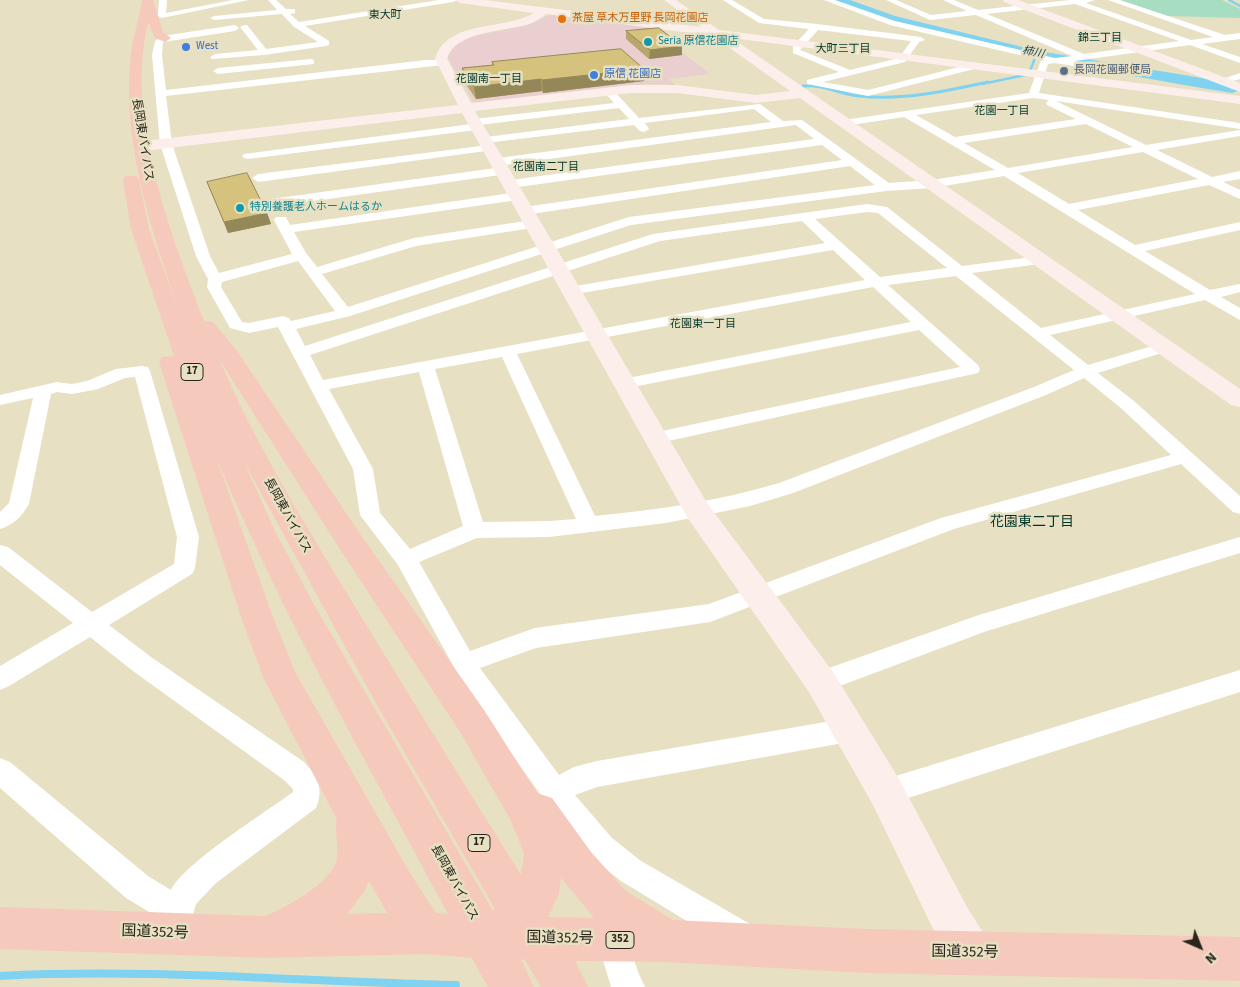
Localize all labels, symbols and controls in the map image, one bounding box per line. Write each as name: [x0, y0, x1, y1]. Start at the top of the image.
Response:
district label: 東大町: [369, 9, 401, 23]
place label: 茶屋 草木万里野 長岡花園店: [572, 12, 708, 26]
marker: 茶屋 草木万里野 長岡花園店: [556, 13, 568, 25]
district label: 錦三丁目: [1078, 32, 1122, 46]
place label: Seria 原信花園店: [658, 35, 739, 49]
marker: Seria 原信花園店: [642, 36, 654, 48]
place label: West: [196, 40, 218, 54]
marker: West: [180, 41, 192, 53]
district label: 大町三丁目: [816, 43, 870, 57]
water label: 柿川: [1021, 44, 1045, 62]
place label: 長岡花園郵便局: [1074, 64, 1151, 78]
marker: 長岡花園郵便局: [1058, 65, 1070, 77]
place label: 原信 花園店: [604, 68, 661, 82]
marker: 原信 花園店: [588, 69, 600, 81]
district label: 花園南一丁目: [456, 73, 522, 87]
street label: 長岡東バイパス: [128, 97, 156, 183]
district label: 花園一丁目: [975, 105, 1029, 119]
district label: 花園南二丁目: [513, 161, 579, 175]
place label: 特別養護老人ホームはるか: [250, 201, 382, 215]
marker: 特別養護老人ホームはるか: [234, 202, 246, 214]
district label: 花園東一丁目: [670, 318, 736, 332]
road number: 17: [181, 364, 203, 381]
street label: 長岡東バイパス: [260, 476, 314, 556]
district label: 花園東二丁目: [990, 515, 1074, 531]
road number: 17: [468, 834, 490, 851]
street label: 長岡東バイパス: [427, 843, 481, 923]
north arrow: [1175, 922, 1225, 972]
street label: 国道352号: [121, 923, 189, 943]
street label: 国道352号: [526, 929, 594, 949]
road number: 352: [606, 932, 634, 948]
street label: 国道352号: [931, 943, 999, 963]
text: N: [1200, 947, 1221, 968]

